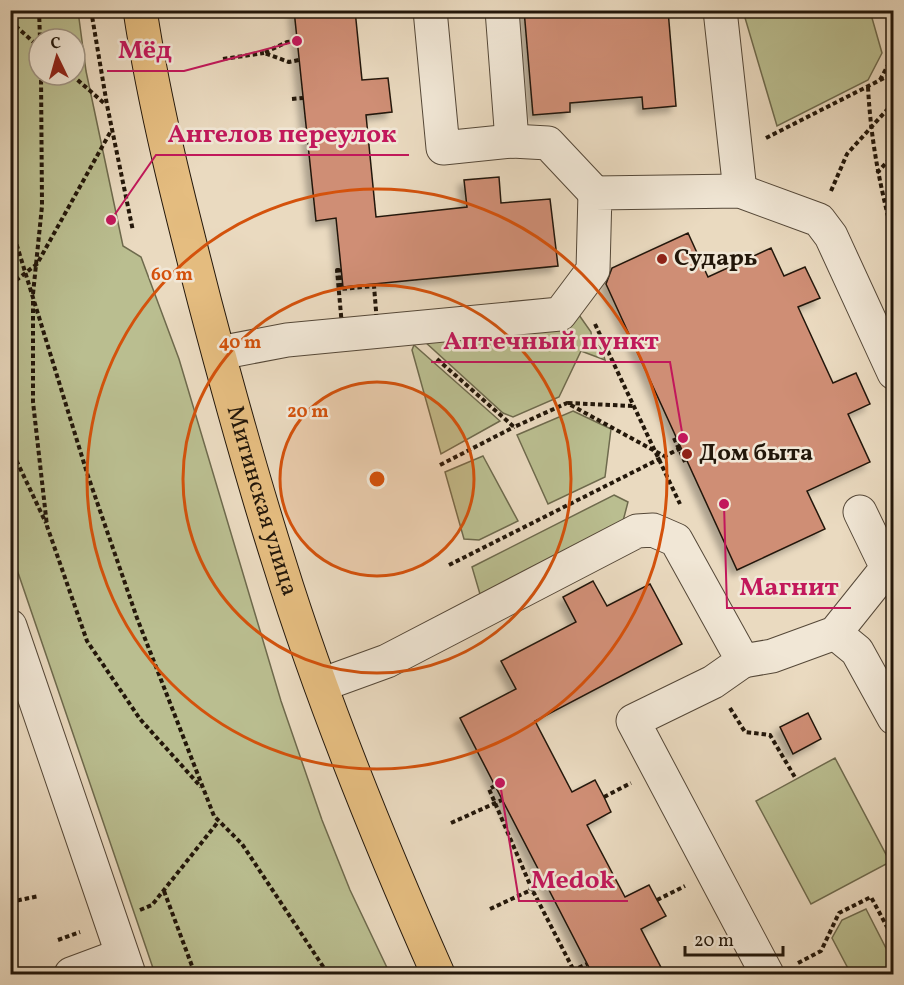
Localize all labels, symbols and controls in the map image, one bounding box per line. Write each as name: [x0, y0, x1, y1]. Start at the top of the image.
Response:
north arrow: [27, 27, 87, 87]
callout: Мёд: [107, 27, 184, 71]
text: С: [50, 33, 62, 55]
text: Мёд: [118, 33, 172, 69]
callout: Ангелов переулок: [156, 111, 409, 155]
text: Ангелов переулок: [167, 117, 397, 153]
place label: Сударь: [674, 242, 758, 276]
marker: Сударь: [655, 252, 669, 266]
text: 60 m: [151, 263, 193, 288]
callout: Аптечный пункт: [431, 318, 670, 362]
text: Аптечный пункт: [443, 324, 659, 360]
text: 40 m: [219, 331, 261, 356]
text: 20 m: [287, 400, 329, 425]
street label: Митинская улица: [217, 402, 306, 600]
place label: Дом быта: [699, 437, 813, 471]
marker: Дом быта: [680, 447, 694, 461]
centre of rings: [367, 469, 387, 489]
callout: Магнит: [727, 564, 851, 608]
text: Магнит: [739, 570, 839, 606]
callout: Medok: [519, 857, 628, 901]
text: Medok: [531, 863, 615, 899]
scale bar: [685, 919, 782, 957]
text: 20 m: [694, 929, 734, 954]

